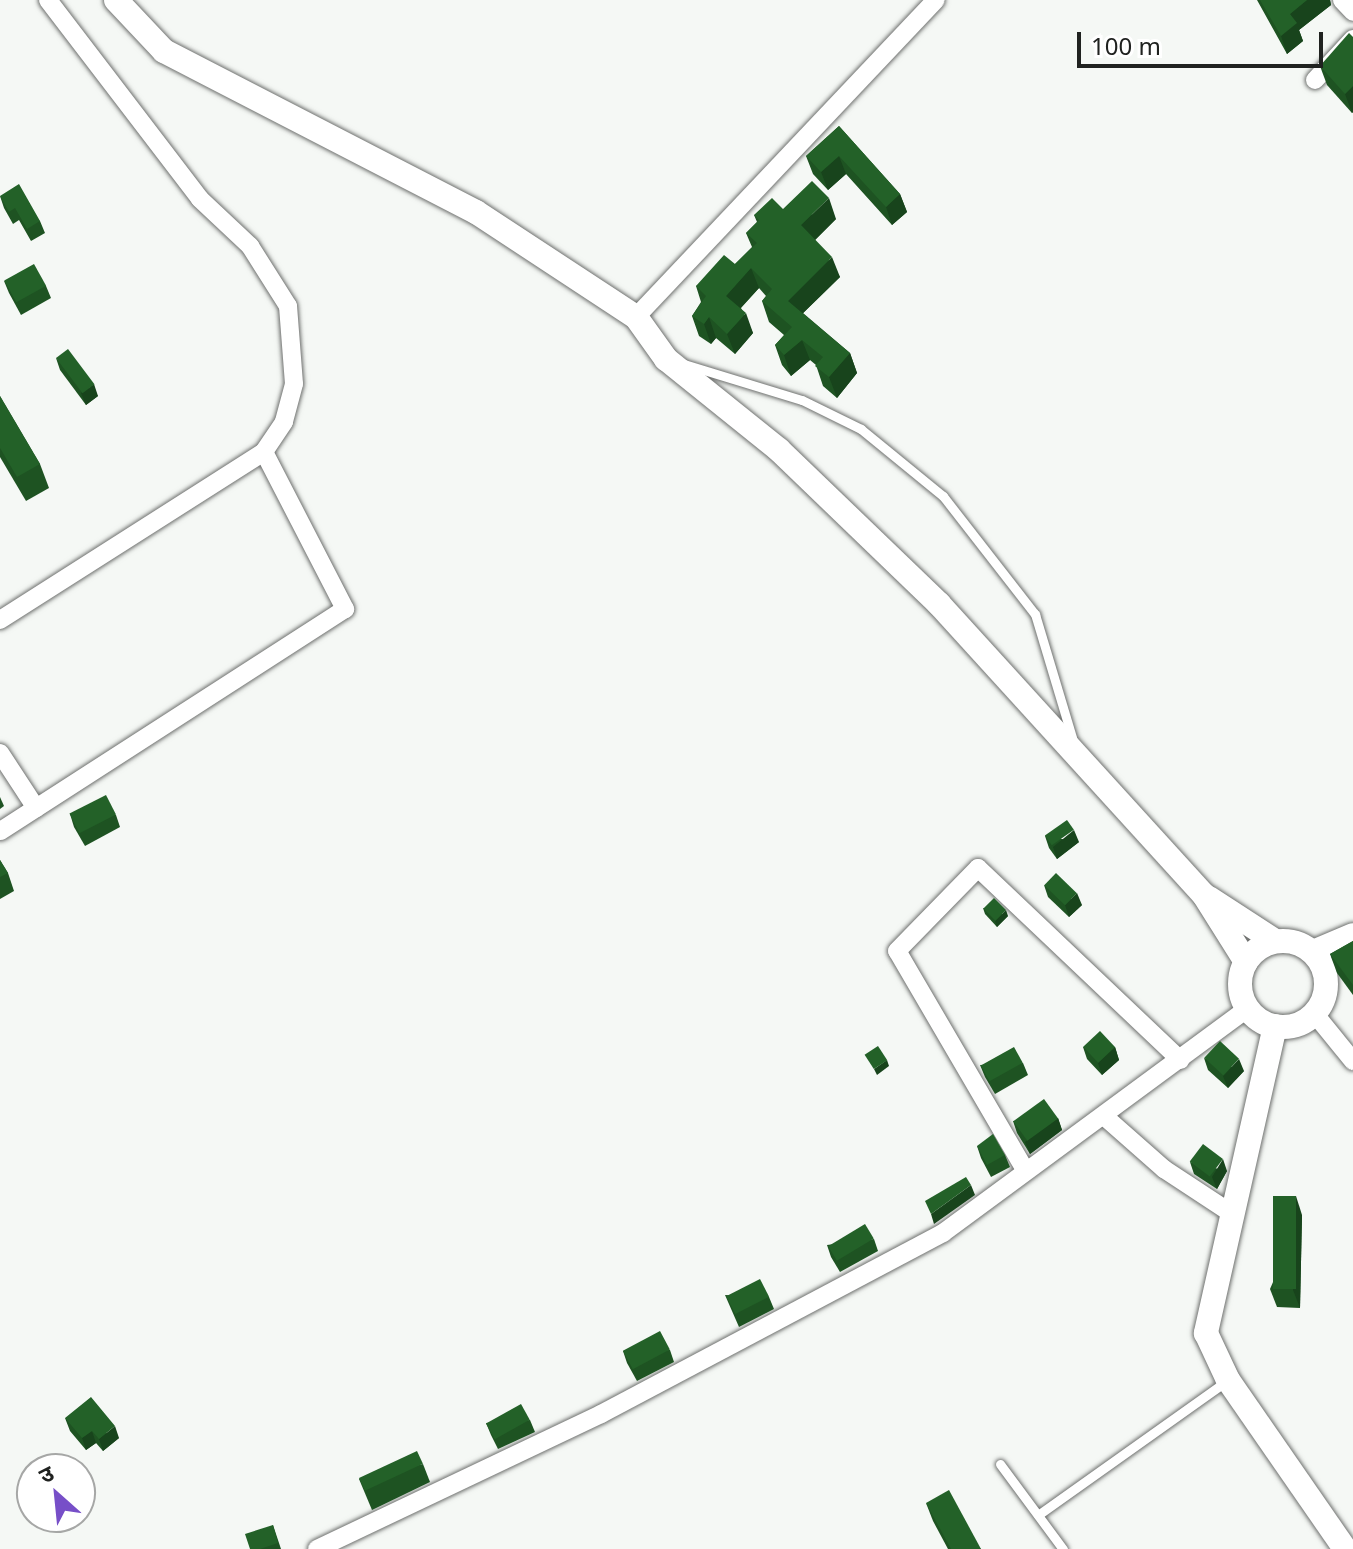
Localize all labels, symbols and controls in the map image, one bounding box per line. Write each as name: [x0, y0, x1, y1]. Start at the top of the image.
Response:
scale bar: [1081, 16, 1327, 66]
text: 100 m: [1091, 29, 1161, 62]
north arrow: [16, 1453, 96, 1533]
text: उ: [33, 1457, 59, 1490]

